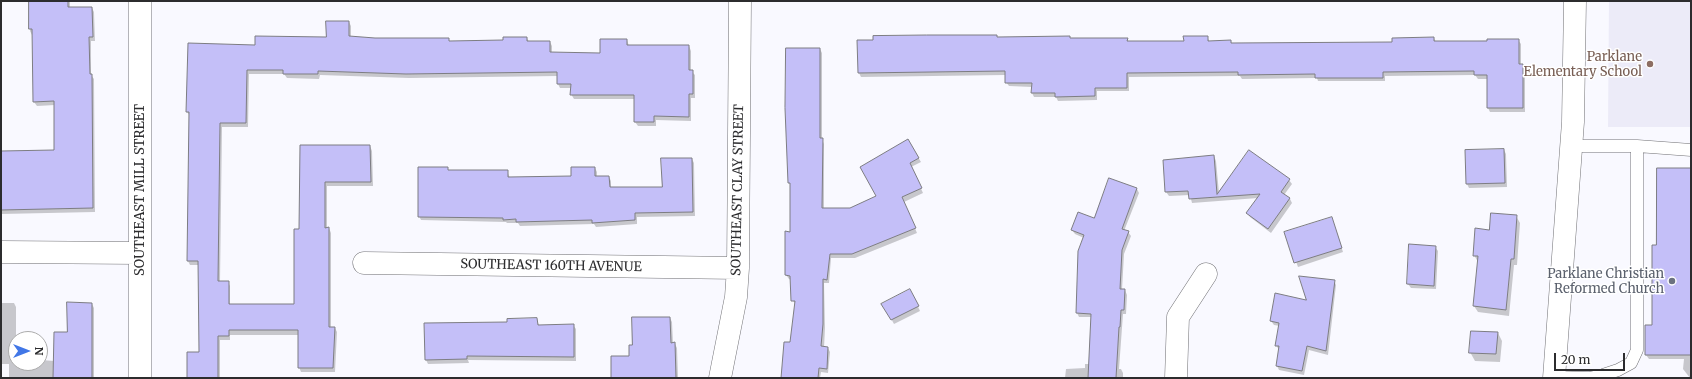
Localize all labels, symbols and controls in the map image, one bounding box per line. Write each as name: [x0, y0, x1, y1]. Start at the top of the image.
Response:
place label: Parklane Elementary School: [1524, 49, 1642, 80]
marker: Parklane Elementary School: [1645, 59, 1655, 69]
street label: SOUTHEAST MILL STREET: [132, 104, 148, 276]
street label: SOUTHEAST CLAY STREET: [729, 104, 747, 276]
street label: SOUTHEAST 160TH AVENUE: [460, 257, 642, 275]
place label: Parklane Christian Reformed Church: [1547, 266, 1664, 297]
marker: Parklane Christian Reformed Church: [1667, 276, 1677, 286]
north arrow: [8, 331, 48, 371]
scale bar: [1556, 345, 1627, 371]
text: N: [32, 347, 46, 355]
text: 20 m: [1561, 352, 1590, 367]

